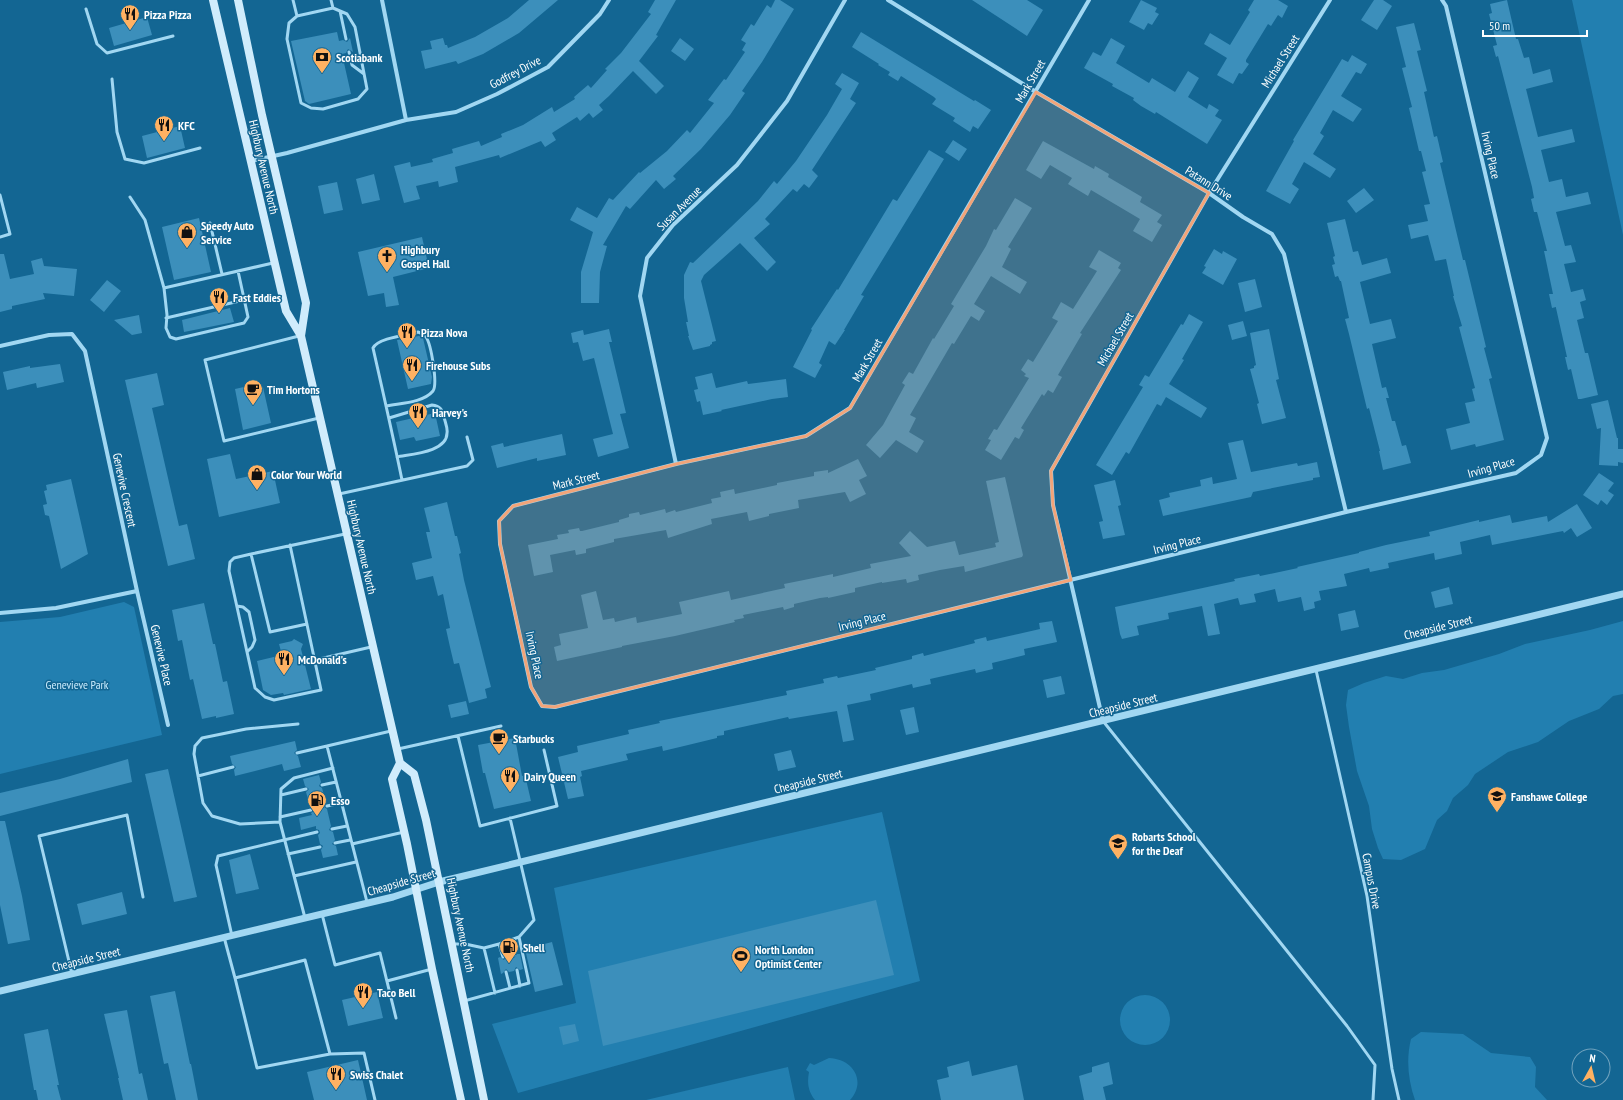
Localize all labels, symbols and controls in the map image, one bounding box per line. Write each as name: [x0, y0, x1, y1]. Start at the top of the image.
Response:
restaurant icon: Pizza Pizza: [119, 3, 141, 31]
place label: Pizza Pizza: [144, 7, 192, 22]
scale bar: [1483, 12, 1587, 38]
text: 50 m: [1489, 18, 1510, 33]
street label: Michael Street: [1258, 31, 1303, 90]
bank icon: Scotiabank: [311, 46, 333, 74]
place label: Scotiabank: [336, 50, 382, 65]
street label: Godfrey Drive: [487, 52, 543, 92]
street label: Mark Street: [1012, 56, 1049, 105]
restaurant icon: KFC: [153, 114, 175, 142]
place label: KFC: [178, 118, 195, 133]
street label: Highbury Avenue North: [246, 118, 282, 216]
street label: Irving Place: [1478, 130, 1504, 180]
street label: Patann Drive: [1183, 163, 1235, 203]
street label: Susan Avenue: [654, 183, 704, 233]
place label: Speedy Auto Service: [201, 218, 255, 247]
shop icon: Speedy Auto Service: [176, 221, 198, 249]
place label: Highbury Gospel Hall: [401, 242, 450, 271]
church icon: Highbury Gospel Hall: [376, 245, 398, 273]
restaurant icon: Fast Eddies: [208, 286, 230, 314]
place label: Fast Eddies: [233, 290, 281, 305]
street label: Michael Street: [1094, 309, 1137, 369]
restaurant icon: Pizza Nova: [396, 321, 418, 349]
place label: Pizza Nova: [421, 325, 467, 340]
street label: Mark Street: [849, 335, 886, 384]
restaurant icon: Firehouse Subs: [401, 354, 423, 382]
place label: Firehouse Subs: [426, 358, 490, 373]
cafe icon: Tim Hortons: [242, 378, 264, 406]
place label: Tim Hortons: [267, 382, 320, 397]
restaurant icon: Harvey's: [407, 401, 429, 429]
place label: Harvey's: [432, 405, 467, 420]
street label: Genevive Crescent: [110, 452, 140, 529]
street label: Irving Place: [1466, 453, 1516, 481]
shop icon: Color Your World: [246, 463, 268, 491]
place label: Color Your World: [271, 467, 342, 482]
street label: Mark Street: [551, 467, 602, 493]
street label: Highbury Avenue North: [344, 498, 380, 596]
street label: Irving Place: [1152, 531, 1202, 557]
street label: Irving Place: [837, 608, 887, 634]
street label: Cheapside Street: [1402, 611, 1474, 643]
street label: Genevive Place: [148, 623, 176, 687]
street label: Irving Place: [523, 630, 547, 680]
restaurant icon: McDonald's: [273, 648, 295, 676]
place label: McDonald's: [298, 652, 347, 667]
park label: Genevieve Park: [46, 677, 109, 692]
street label: Cheapside Street: [1087, 689, 1159, 721]
cafe icon: Starbucks: [488, 727, 510, 755]
place label: Starbucks: [513, 731, 554, 746]
restaurant icon: Dairy Queen: [499, 765, 521, 793]
street label: Cheapside Street: [772, 765, 844, 797]
place label: Dairy Queen: [524, 769, 576, 784]
school or university icon: Fanshawe College: [1486, 785, 1508, 813]
fuel station icon: Esso: [306, 789, 328, 817]
place label: Fanshawe College: [1511, 789, 1587, 804]
place label: Esso: [331, 793, 351, 808]
place label: Robarts School for the Deaf: [1132, 829, 1196, 858]
school or university icon: Robarts School for the Deaf: [1107, 832, 1129, 860]
street label: Campus Drive: [1359, 852, 1385, 910]
street label: Cheapside Street: [365, 865, 437, 899]
street label: Highbury Avenue North: [444, 876, 478, 974]
fuel station icon: Shell: [498, 936, 520, 964]
place label: Shell: [523, 940, 545, 955]
place label: North London Optimist Center: [755, 942, 822, 971]
street label: Cheapside Street: [50, 943, 122, 975]
sports icon: North London Optimist Center: [730, 945, 752, 973]
restaurant icon: Taco Bell: [352, 981, 374, 1009]
place label: Taco Bell: [377, 985, 415, 1000]
north arrow: [1571, 1048, 1611, 1088]
text: N: [1588, 1051, 1596, 1065]
restaurant icon: Swiss Chalet: [325, 1063, 347, 1091]
place label: Swiss Chalet: [350, 1067, 404, 1082]

